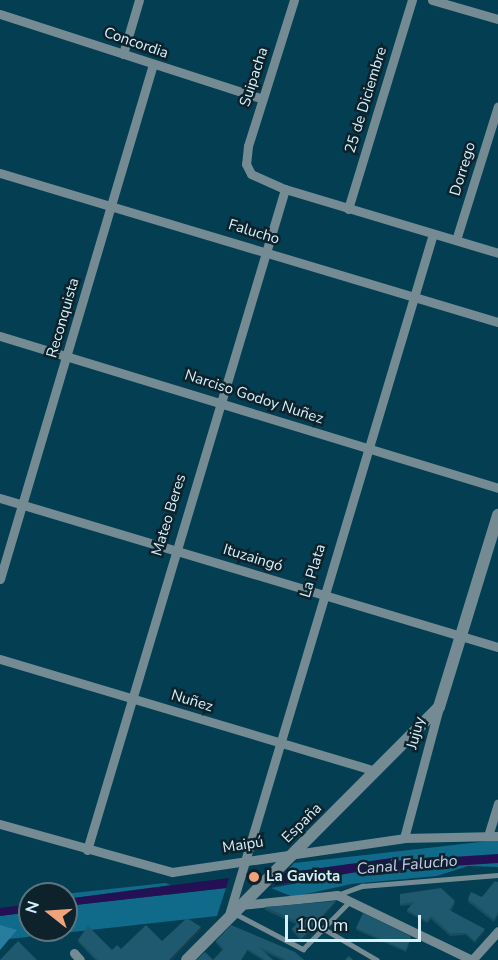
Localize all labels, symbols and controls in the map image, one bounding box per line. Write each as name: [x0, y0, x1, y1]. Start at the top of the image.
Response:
street label: Concordia: [101, 24, 171, 62]
street label: Suipacha: [236, 45, 272, 109]
street label: 25 de Diciembre: [341, 45, 391, 155]
street label: Dorrego: [446, 140, 480, 198]
street label: Falucho: [226, 216, 282, 248]
street label: Reconquista: [43, 276, 83, 360]
street label: Narciso Godoy Nuñez: [182, 366, 326, 428]
street label: Mateo Beres: [148, 472, 190, 558]
street label: Ituzaingó: [221, 540, 285, 576]
street label: La Plata: [296, 542, 330, 600]
street label: Nuñez: [169, 686, 215, 716]
street label: Jujuy: [403, 715, 429, 751]
street label: España: [278, 799, 326, 847]
street label: Maipú: [221, 833, 265, 857]
water label: Canal Falucho: [356, 851, 458, 879]
place label: La Gaviota: [266, 868, 340, 886]
marker: La Gaviota: [247, 870, 261, 884]
north arrow: [18, 882, 78, 942]
text: N: [20, 898, 45, 916]
scale bar: [288, 903, 424, 941]
text: 100 m: [296, 913, 348, 937]

